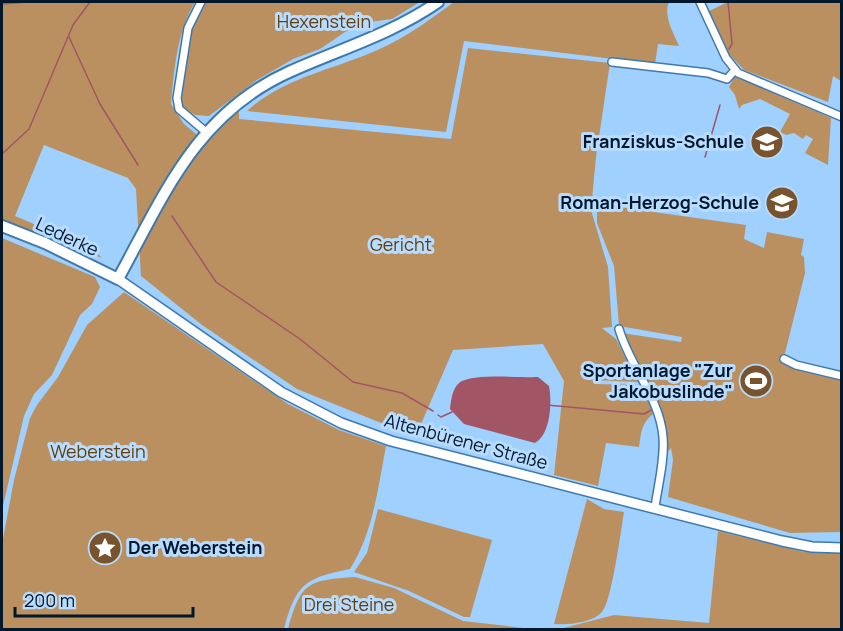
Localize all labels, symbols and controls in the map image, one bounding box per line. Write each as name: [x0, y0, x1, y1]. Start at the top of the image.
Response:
park label: Hexenstein: [277, 9, 371, 33]
school or university icon: Franziskus-Schule: [749, 124, 785, 160]
place label: Franziskus-Schule: [583, 129, 744, 153]
school or university icon: Roman-Herzog-Schule: [764, 185, 800, 221]
place label: Roman-Herzog-Schule: [560, 190, 759, 214]
street label: Lederke: [32, 211, 103, 261]
park label: Gericht: [370, 232, 432, 256]
place label: Sportanlage "Zur Jakobuslinde": [583, 358, 733, 403]
sports icon: Sportanlage "Zur Jakobuslinde": [738, 363, 774, 399]
street label: Altenbürener Straße: [382, 408, 551, 474]
park label: Weberstein: [50, 439, 146, 463]
place icon: Der Weberstein: [87, 530, 123, 566]
place label: Der Weberstein: [128, 535, 262, 559]
scale bar: [15, 580, 194, 618]
text: 200 m: [24, 588, 75, 612]
park label: Drei Steine: [304, 592, 394, 616]

